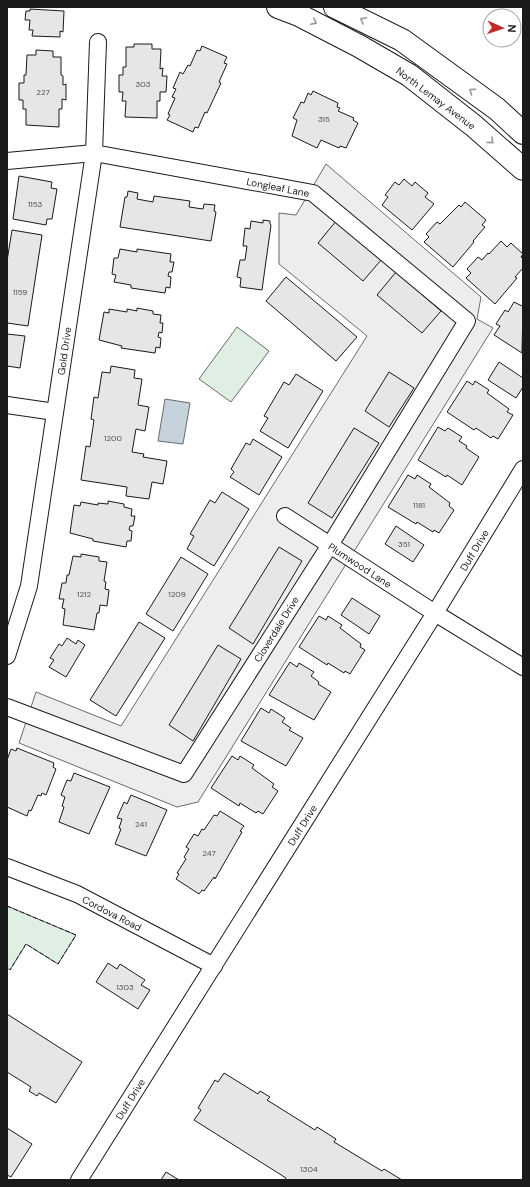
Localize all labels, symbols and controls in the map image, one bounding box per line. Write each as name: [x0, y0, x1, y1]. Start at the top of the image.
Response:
north arrow: [482, 8, 522, 48]
one-way arrow: [360, 17, 367, 25]
one-way arrow: [309, 18, 317, 25]
text: N: [505, 24, 519, 33]
street label: North Lemay Avenue: [393, 64, 478, 133]
house number: 303: [136, 79, 151, 89]
house number: 227: [36, 87, 50, 97]
one-way arrow: [469, 88, 476, 95]
house number: 315: [318, 114, 330, 124]
one-way arrow: [486, 136, 493, 143]
street label: Longleaf Lane: [245, 175, 311, 200]
house number: 1153: [28, 199, 43, 209]
house number: 1159: [13, 287, 27, 297]
street label: Gold Drive: [55, 326, 74, 376]
house number: 1200: [104, 433, 123, 443]
house number: 1181: [413, 500, 425, 510]
street label: Duff Drive: [457, 527, 492, 573]
house number: 351: [398, 539, 410, 549]
street label: Plumwood Lane: [326, 540, 394, 591]
house number: 1212: [77, 589, 91, 599]
house number: 1209: [168, 589, 186, 599]
street label: Cloverdale Drive: [251, 594, 302, 665]
street label: Duff Drive: [285, 802, 320, 848]
house number: 241: [135, 819, 147, 829]
house number: 247: [202, 848, 216, 858]
street label: Cordova Road: [80, 893, 144, 934]
house number: 1303: [116, 982, 134, 992]
street label: Duff Drive: [113, 1076, 148, 1122]
house number: 1304: [300, 1164, 318, 1174]

